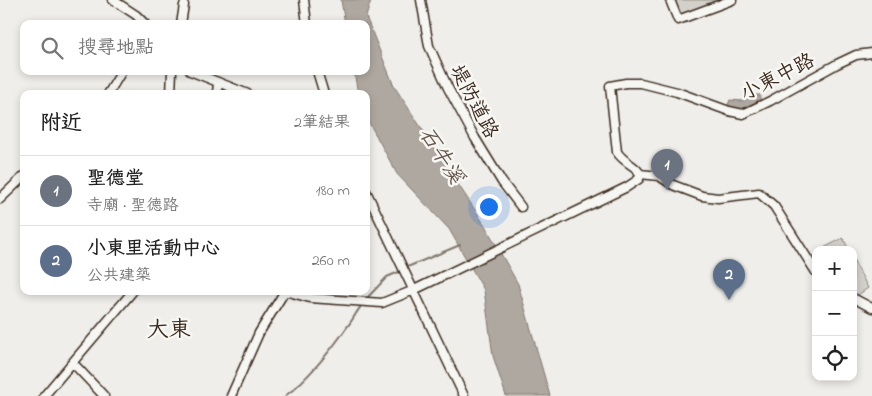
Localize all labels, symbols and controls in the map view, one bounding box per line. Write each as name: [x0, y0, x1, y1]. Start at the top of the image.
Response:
search box: [20, 20, 370, 75]
icon: search: [38, 34, 66, 62]
text: 搜尋地點: [78, 35, 154, 62]
street label: 小東中路: [736, 47, 821, 109]
street label: 堤防道路: [441, 60, 505, 145]
text: 附近: [40, 109, 82, 139]
text: 2筆結果: [294, 111, 350, 135]
water label: 石牛溪: [411, 122, 471, 192]
pin: 1: [651, 149, 683, 190]
text: 聖德堂: [87, 166, 144, 193]
text: 1: [53, 179, 59, 203]
text: 180 m: [316, 179, 350, 203]
text: 寺廟 · 聖德路: [87, 194, 178, 218]
your location: [476, 194, 502, 220]
text: 小東里活動中心: [87, 236, 220, 263]
map controls: [812, 246, 857, 381]
button: +: [812, 246, 857, 291]
text: 2: [52, 249, 60, 273]
text: 260 m: [312, 249, 350, 273]
pin: 2: [713, 259, 745, 300]
text: 公共建築: [87, 264, 151, 288]
button: −: [812, 291, 857, 336]
district label: 大東: [147, 315, 191, 347]
button: locate: [812, 336, 857, 381]

